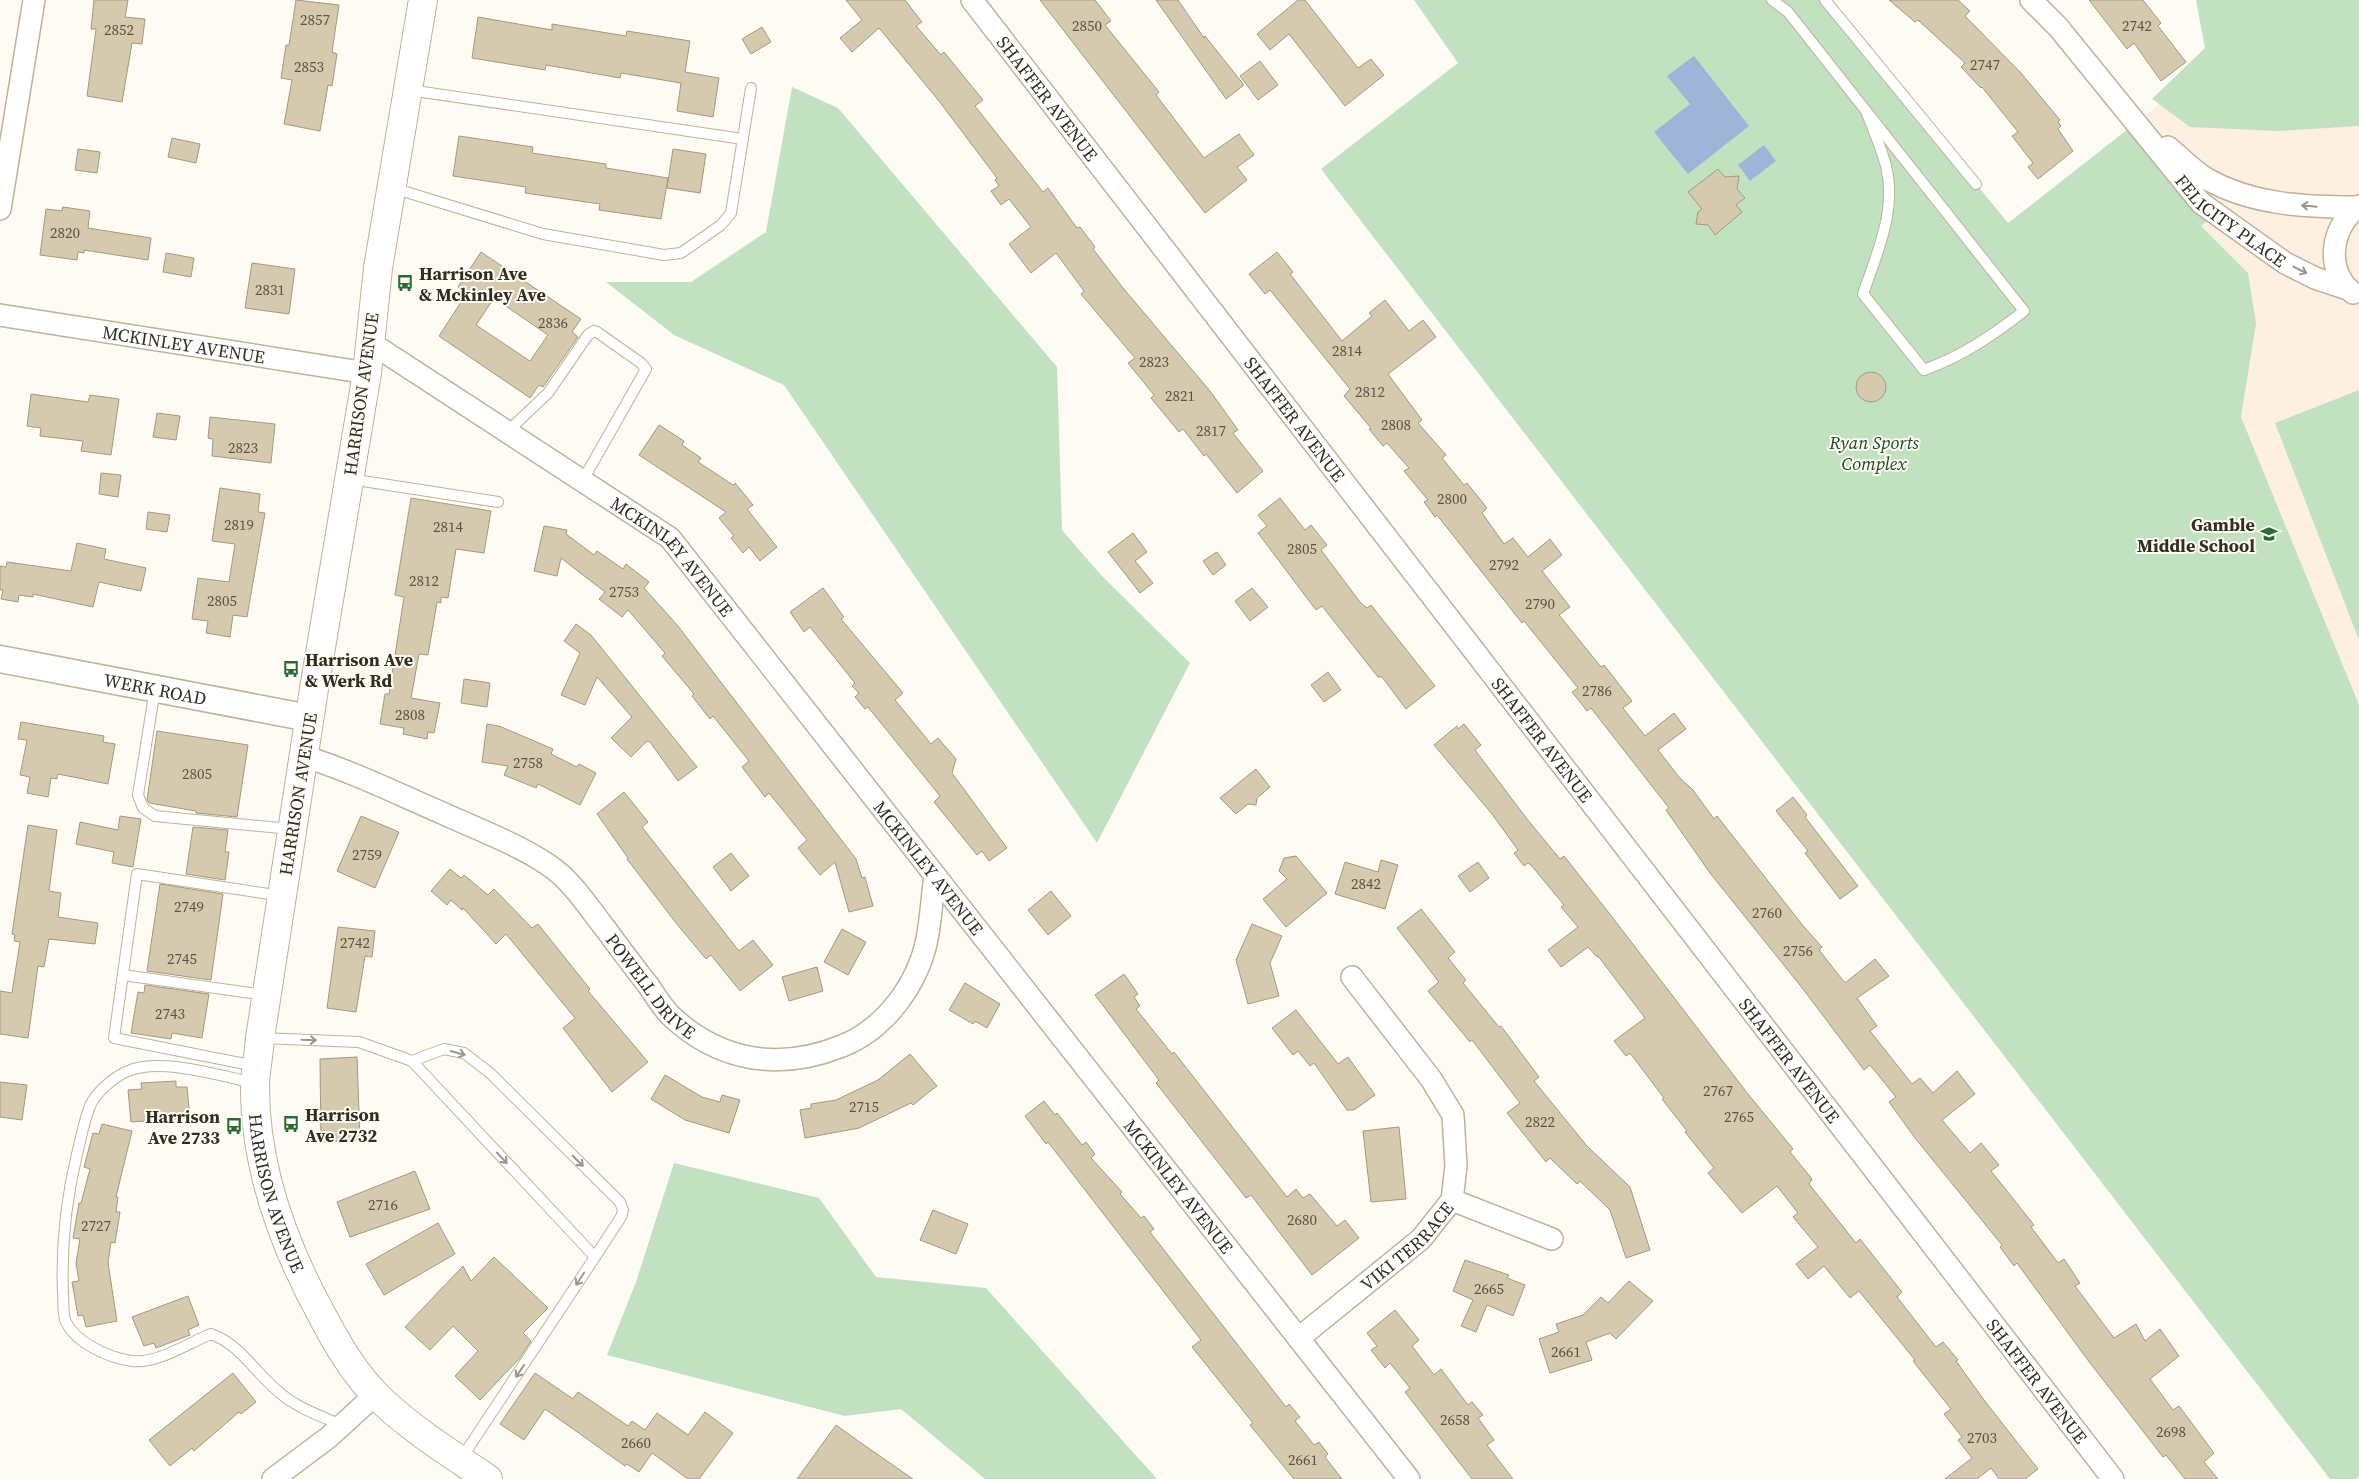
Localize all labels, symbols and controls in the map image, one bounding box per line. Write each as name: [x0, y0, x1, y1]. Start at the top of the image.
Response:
house number: 2857: [300, 9, 330, 30]
house number: 2850: [1072, 15, 1102, 36]
house number: 2742: [2122, 15, 2152, 36]
house number: 2852: [104, 19, 134, 40]
street label: SHAFFER AVENUE: [991, 30, 1104, 166]
house number: 2747: [1970, 54, 2000, 75]
house number: 2853: [294, 56, 324, 77]
street label: FELICITY PLACE: [2170, 169, 2292, 273]
one-way arrow: [2301, 201, 2317, 211]
house number: 2820: [50, 222, 80, 243]
place label: Harrison Ave & Mckinley Ave: [419, 261, 546, 307]
one-way arrow: [2293, 266, 2308, 276]
bus stop icon: Harrison Ave & Mckinley Ave: [395, 273, 415, 293]
house number: 2831: [255, 279, 285, 300]
street label: HARRISON AVENUE: [337, 311, 385, 477]
house number: 2836: [538, 312, 568, 333]
street label: MCKINLEY AVENUE: [101, 319, 267, 369]
house number: 2814: [1332, 340, 1362, 361]
house number: 2823: [1139, 351, 1169, 372]
street label: SHAFFER AVENUE: [1239, 351, 1351, 487]
house number: 2812: [1355, 381, 1385, 402]
house number: 2821: [1165, 385, 1195, 406]
house number: 2808: [1381, 414, 1411, 435]
house number: 2817: [1196, 420, 1226, 441]
park label: Ryan Sports Complex: [1828, 430, 1919, 476]
house number: 2823: [228, 437, 258, 458]
house number: 2800: [1437, 488, 1467, 509]
street label: MCKINLEY AVENUE: [606, 490, 739, 622]
place label: Gamble Middle School: [2137, 512, 2255, 558]
house number: 2819: [224, 514, 254, 535]
house number: 2814: [433, 516, 463, 537]
school or university icon: Gamble Middle School: [2259, 524, 2279, 544]
house number: 2805: [1287, 538, 1317, 559]
house number: 2792: [1489, 554, 1519, 575]
house number: 2812: [409, 570, 439, 591]
house number: 2753: [609, 581, 639, 602]
house number: 2805: [207, 590, 237, 611]
house number: 2790: [1525, 593, 1555, 614]
place label: Harrison Ave & Werk Rd: [305, 647, 413, 693]
bus stop icon: Harrison Ave & Werk Rd: [281, 659, 301, 679]
street label: WERK ROAD: [102, 667, 209, 711]
street label: SHAFFER AVENUE: [1486, 672, 1599, 807]
house number: 2786: [1582, 680, 1612, 701]
house number: 2808: [395, 704, 425, 725]
street label: HARRISON AVENUE: [273, 711, 323, 877]
house number: 2758: [513, 752, 543, 773]
house number: 2805: [182, 763, 212, 784]
street label: MCKINLEY AVENUE: [868, 795, 990, 940]
house number: 2759: [352, 844, 382, 865]
house number: 2842: [1351, 873, 1381, 894]
house number: 2749: [174, 896, 204, 917]
house number: 2760: [1752, 902, 1782, 923]
street label: POWELL DRIVE: [600, 928, 701, 1044]
house number: 2742: [340, 932, 370, 953]
house number: 2756: [1783, 940, 1813, 961]
house number: 2745: [167, 948, 197, 969]
street label: SHAFFER AVENUE: [1734, 992, 1846, 1128]
house number: 2743: [155, 1003, 185, 1024]
one-way arrow: [301, 1035, 317, 1044]
one-way arrow: [450, 1049, 466, 1058]
house number: 2767: [1703, 1080, 1733, 1101]
house number: 2715: [849, 1096, 879, 1117]
place label: Harrison Ave 2732: [305, 1102, 380, 1148]
place label: Harrison Ave 2733: [145, 1104, 220, 1150]
house number: 2765: [1724, 1106, 1754, 1127]
house number: 2822: [1525, 1111, 1555, 1132]
street label: HARRISON AVENUE: [243, 1112, 311, 1277]
bus stop icon: Harrison Ave 2732: [281, 1114, 301, 1134]
street label: MCKINLEY AVENUE: [1118, 1114, 1240, 1259]
bus stop icon: Harrison Ave 2733: [224, 1116, 244, 1136]
one-way arrow: [496, 1152, 508, 1165]
one-way arrow: [572, 1154, 584, 1167]
house number: 2716: [368, 1194, 398, 1215]
street label: VIKI TERRACE: [1355, 1196, 1459, 1296]
house number: 2680: [1287, 1209, 1317, 1230]
house number: 2727: [81, 1215, 111, 1236]
one-way arrow: [575, 1272, 585, 1286]
house number: 2665: [1474, 1278, 1504, 1299]
street label: SHAFFER AVENUE: [1981, 1313, 2094, 1449]
house number: 2661: [1551, 1341, 1581, 1362]
one-way arrow: [514, 1364, 525, 1378]
house number: 2658: [1440, 1409, 1470, 1430]
house number: 2698: [2156, 1421, 2186, 1442]
house number: 2703: [1967, 1427, 1997, 1448]
house number: 2660: [621, 1432, 651, 1453]
house number: 2661: [1288, 1449, 1318, 1470]

